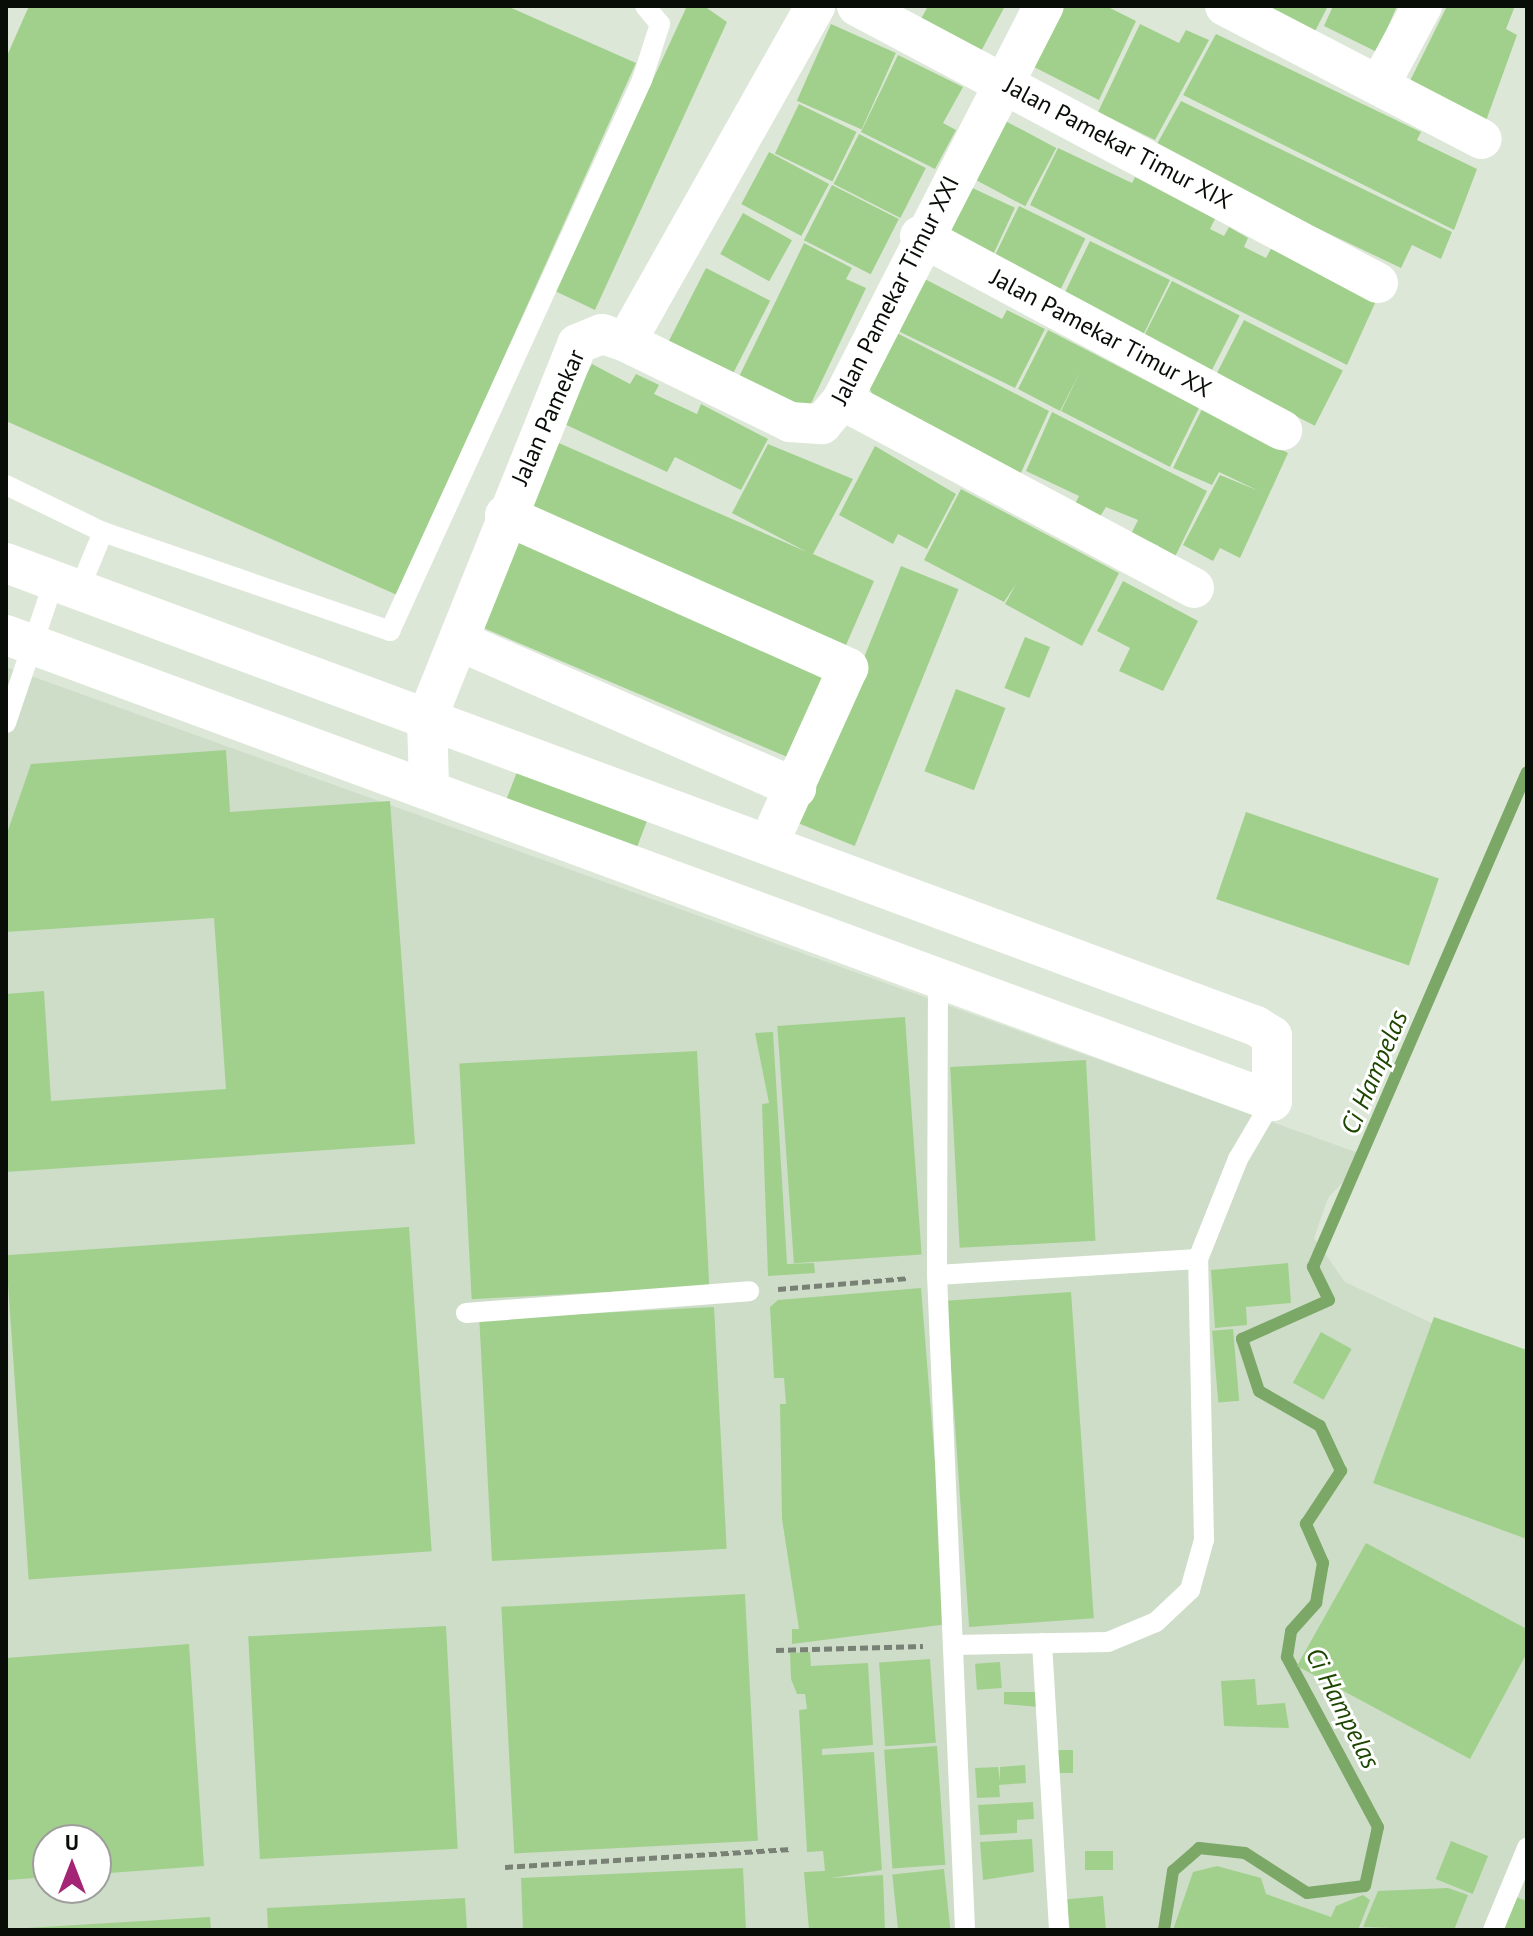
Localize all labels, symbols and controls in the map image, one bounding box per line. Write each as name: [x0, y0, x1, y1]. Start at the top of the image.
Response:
street label: Jalan Pamekar Timur XIX: [999, 70, 1237, 216]
street label: Jalan Pamekar Timur XXI: [824, 170, 966, 410]
street label: Jalan Pamekar Timur XX: [985, 262, 1217, 404]
street label: Jalan Pamekar: [505, 345, 591, 489]
water label: Ci Hampelas: [1334, 1005, 1414, 1139]
water label: Ci Hampelas: [1299, 1642, 1387, 1774]
north arrow: [32, 1824, 112, 1904]
text: U: [65, 1828, 79, 1856]

